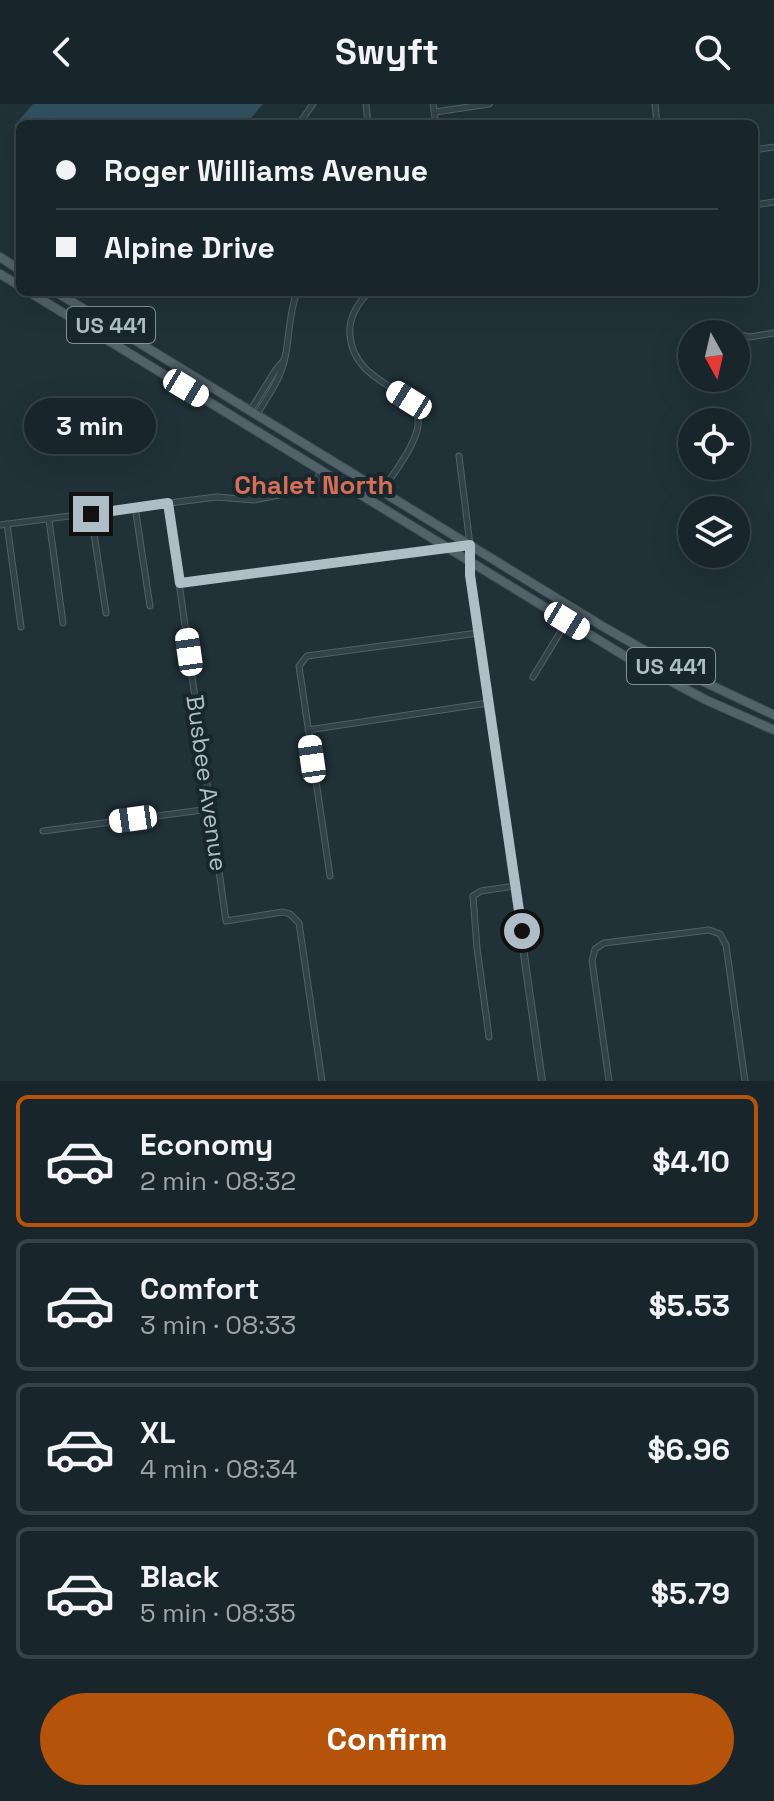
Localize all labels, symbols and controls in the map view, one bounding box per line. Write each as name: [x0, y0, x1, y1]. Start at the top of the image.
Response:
text: Swyft: [335, 29, 439, 75]
icon: back: [40, 30, 84, 74]
icon: search: [690, 30, 734, 74]
text: Roger Williams Avenue: [104, 151, 428, 190]
text: Alpine Drive: [104, 228, 275, 267]
road number: US 441: [67, 307, 155, 343]
north arrow: [678, 320, 750, 392]
map controls: [678, 320, 750, 568]
car: [159, 365, 213, 411]
car: [382, 377, 436, 423]
callout: 3 min: [25, 398, 157, 454]
button: locate: [678, 408, 750, 480]
text: 3 min: [56, 409, 124, 443]
district label: Chalet North: [234, 468, 394, 502]
route end: [73, 496, 109, 532]
button: layers: [678, 496, 750, 568]
car: [540, 598, 594, 644]
car: [174, 627, 204, 677]
road number: US 441: [627, 648, 715, 684]
street label: Busbee Avenue: [179, 693, 235, 873]
car: [297, 734, 327, 784]
car: [108, 804, 158, 834]
route start: [504, 913, 540, 949]
icon: car: [44, 1125, 116, 1197]
text: Economy: [140, 1125, 273, 1164]
text: $4.10: [652, 1142, 730, 1181]
text: 2 min · 08:32: [140, 1164, 296, 1198]
icon: car: [44, 1269, 116, 1341]
text: Comfort: [140, 1269, 259, 1308]
text: $5.53: [649, 1286, 730, 1325]
text: 3 min · 08:33: [140, 1308, 296, 1342]
icon: car: [44, 1413, 116, 1485]
text: XL: [140, 1413, 176, 1452]
text: $6.96: [647, 1430, 730, 1469]
text: 4 min · 08:34: [140, 1452, 297, 1486]
icon: car: [44, 1557, 116, 1629]
text: Black: [140, 1557, 219, 1596]
text: $5.79: [651, 1574, 730, 1613]
text: 5 min · 08:35: [140, 1596, 296, 1630]
button: Confirm: [40, 1693, 734, 1785]

